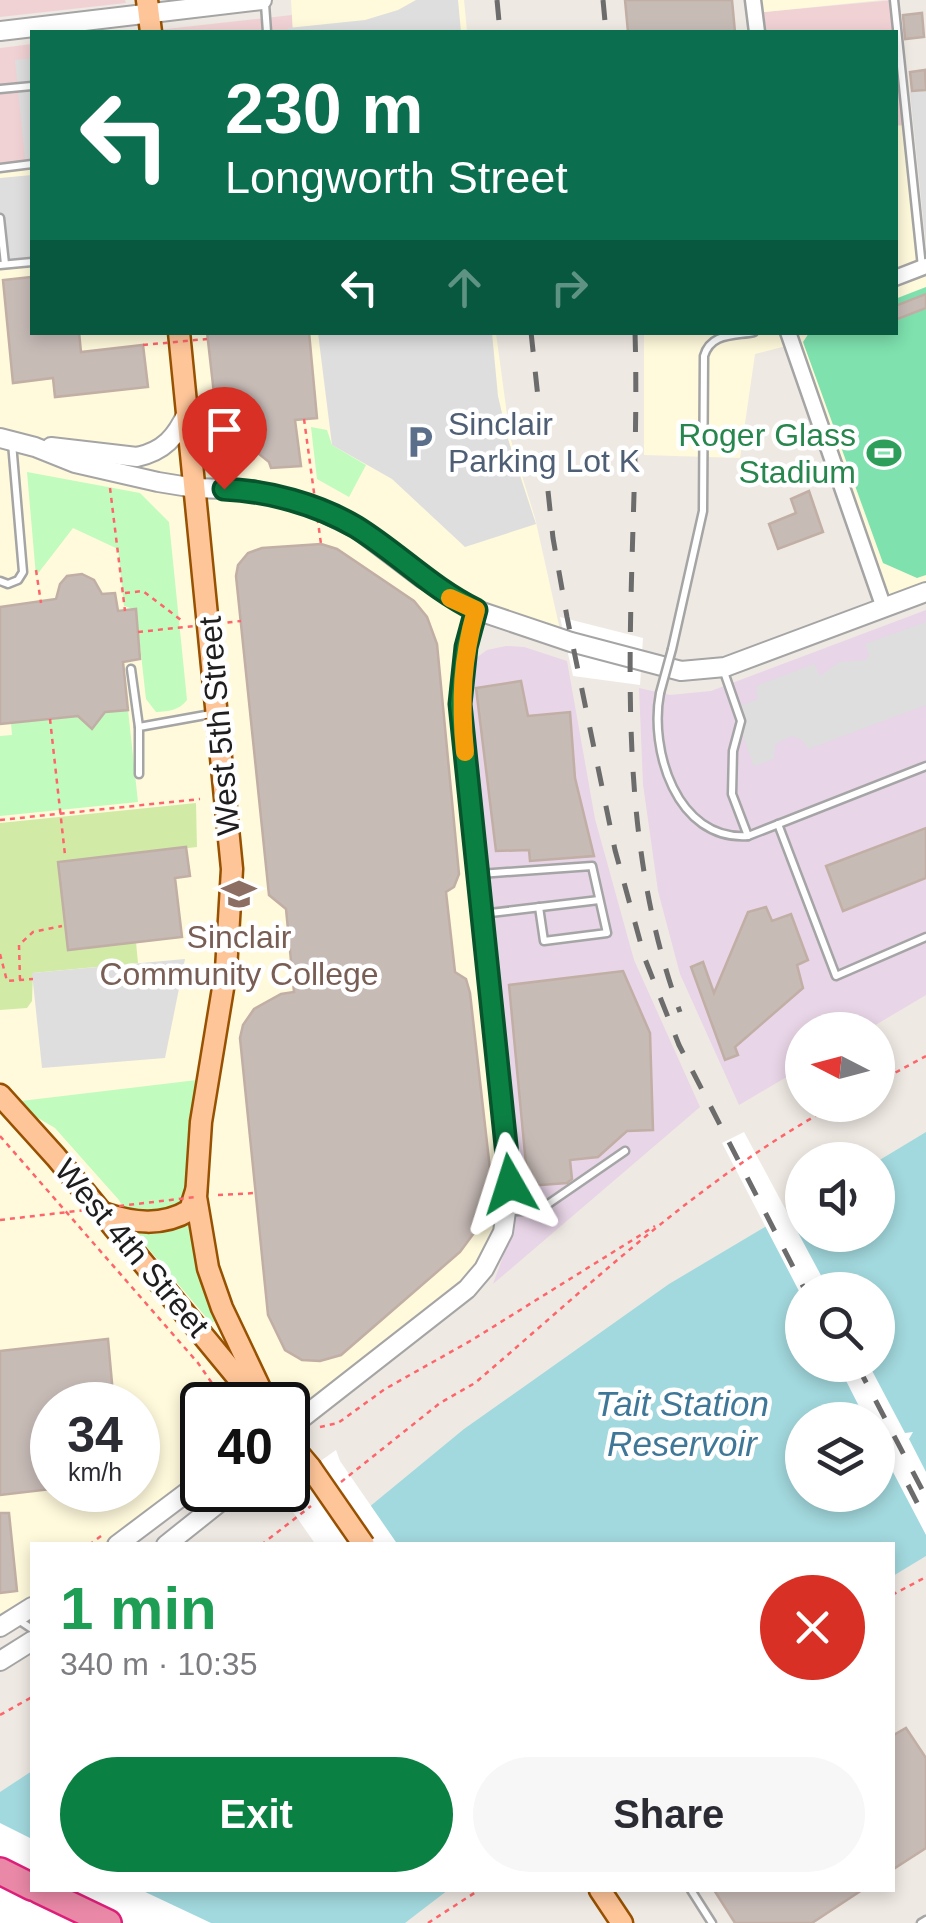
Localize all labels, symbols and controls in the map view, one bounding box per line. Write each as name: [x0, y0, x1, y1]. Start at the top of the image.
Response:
icon: left: [60, 70, 190, 200]
text: 230 m: [225, 70, 423, 148]
text: Longworth Street: [225, 152, 568, 203]
icon: left: [332, 260, 387, 315]
icon: ahead: [437, 260, 492, 315]
icon: right: [542, 260, 597, 315]
pin: [182, 387, 267, 490]
icon: arrive: [197, 402, 252, 457]
place label: Sinclair Parking Lot K: [448, 406, 640, 479]
place label: Roger Glass Stadium: [678, 417, 856, 490]
parking icon: Sinclair Parking Lot K: [401, 423, 439, 461]
sports icon: Roger Glass Stadium: [865, 434, 903, 472]
street label: West 5th Street: [191, 615, 247, 837]
school or university icon: Sinclair Community College: [220, 875, 258, 913]
place label: Sinclair Community College: [99, 919, 379, 992]
north arrow: [785, 1012, 895, 1122]
map controls: [785, 1012, 895, 1512]
position arrow: [458, 1132, 562, 1236]
button: sound: [785, 1142, 895, 1252]
street label: West 4th Street: [48, 1152, 217, 1344]
button: search: [785, 1272, 895, 1382]
speed limit sign: 40: [180, 1382, 310, 1512]
water label: Tait Station Reservoir: [595, 1384, 769, 1463]
button: layers: [785, 1402, 895, 1512]
text: 34: [67, 1407, 123, 1463]
text: km/h: [68, 1458, 122, 1486]
text: 1 min: [60, 1575, 217, 1642]
button: close: [760, 1575, 865, 1680]
text: 340 m · 10:35: [60, 1646, 257, 1682]
button: Exit: [60, 1757, 453, 1872]
button: Share: [473, 1757, 865, 1872]

